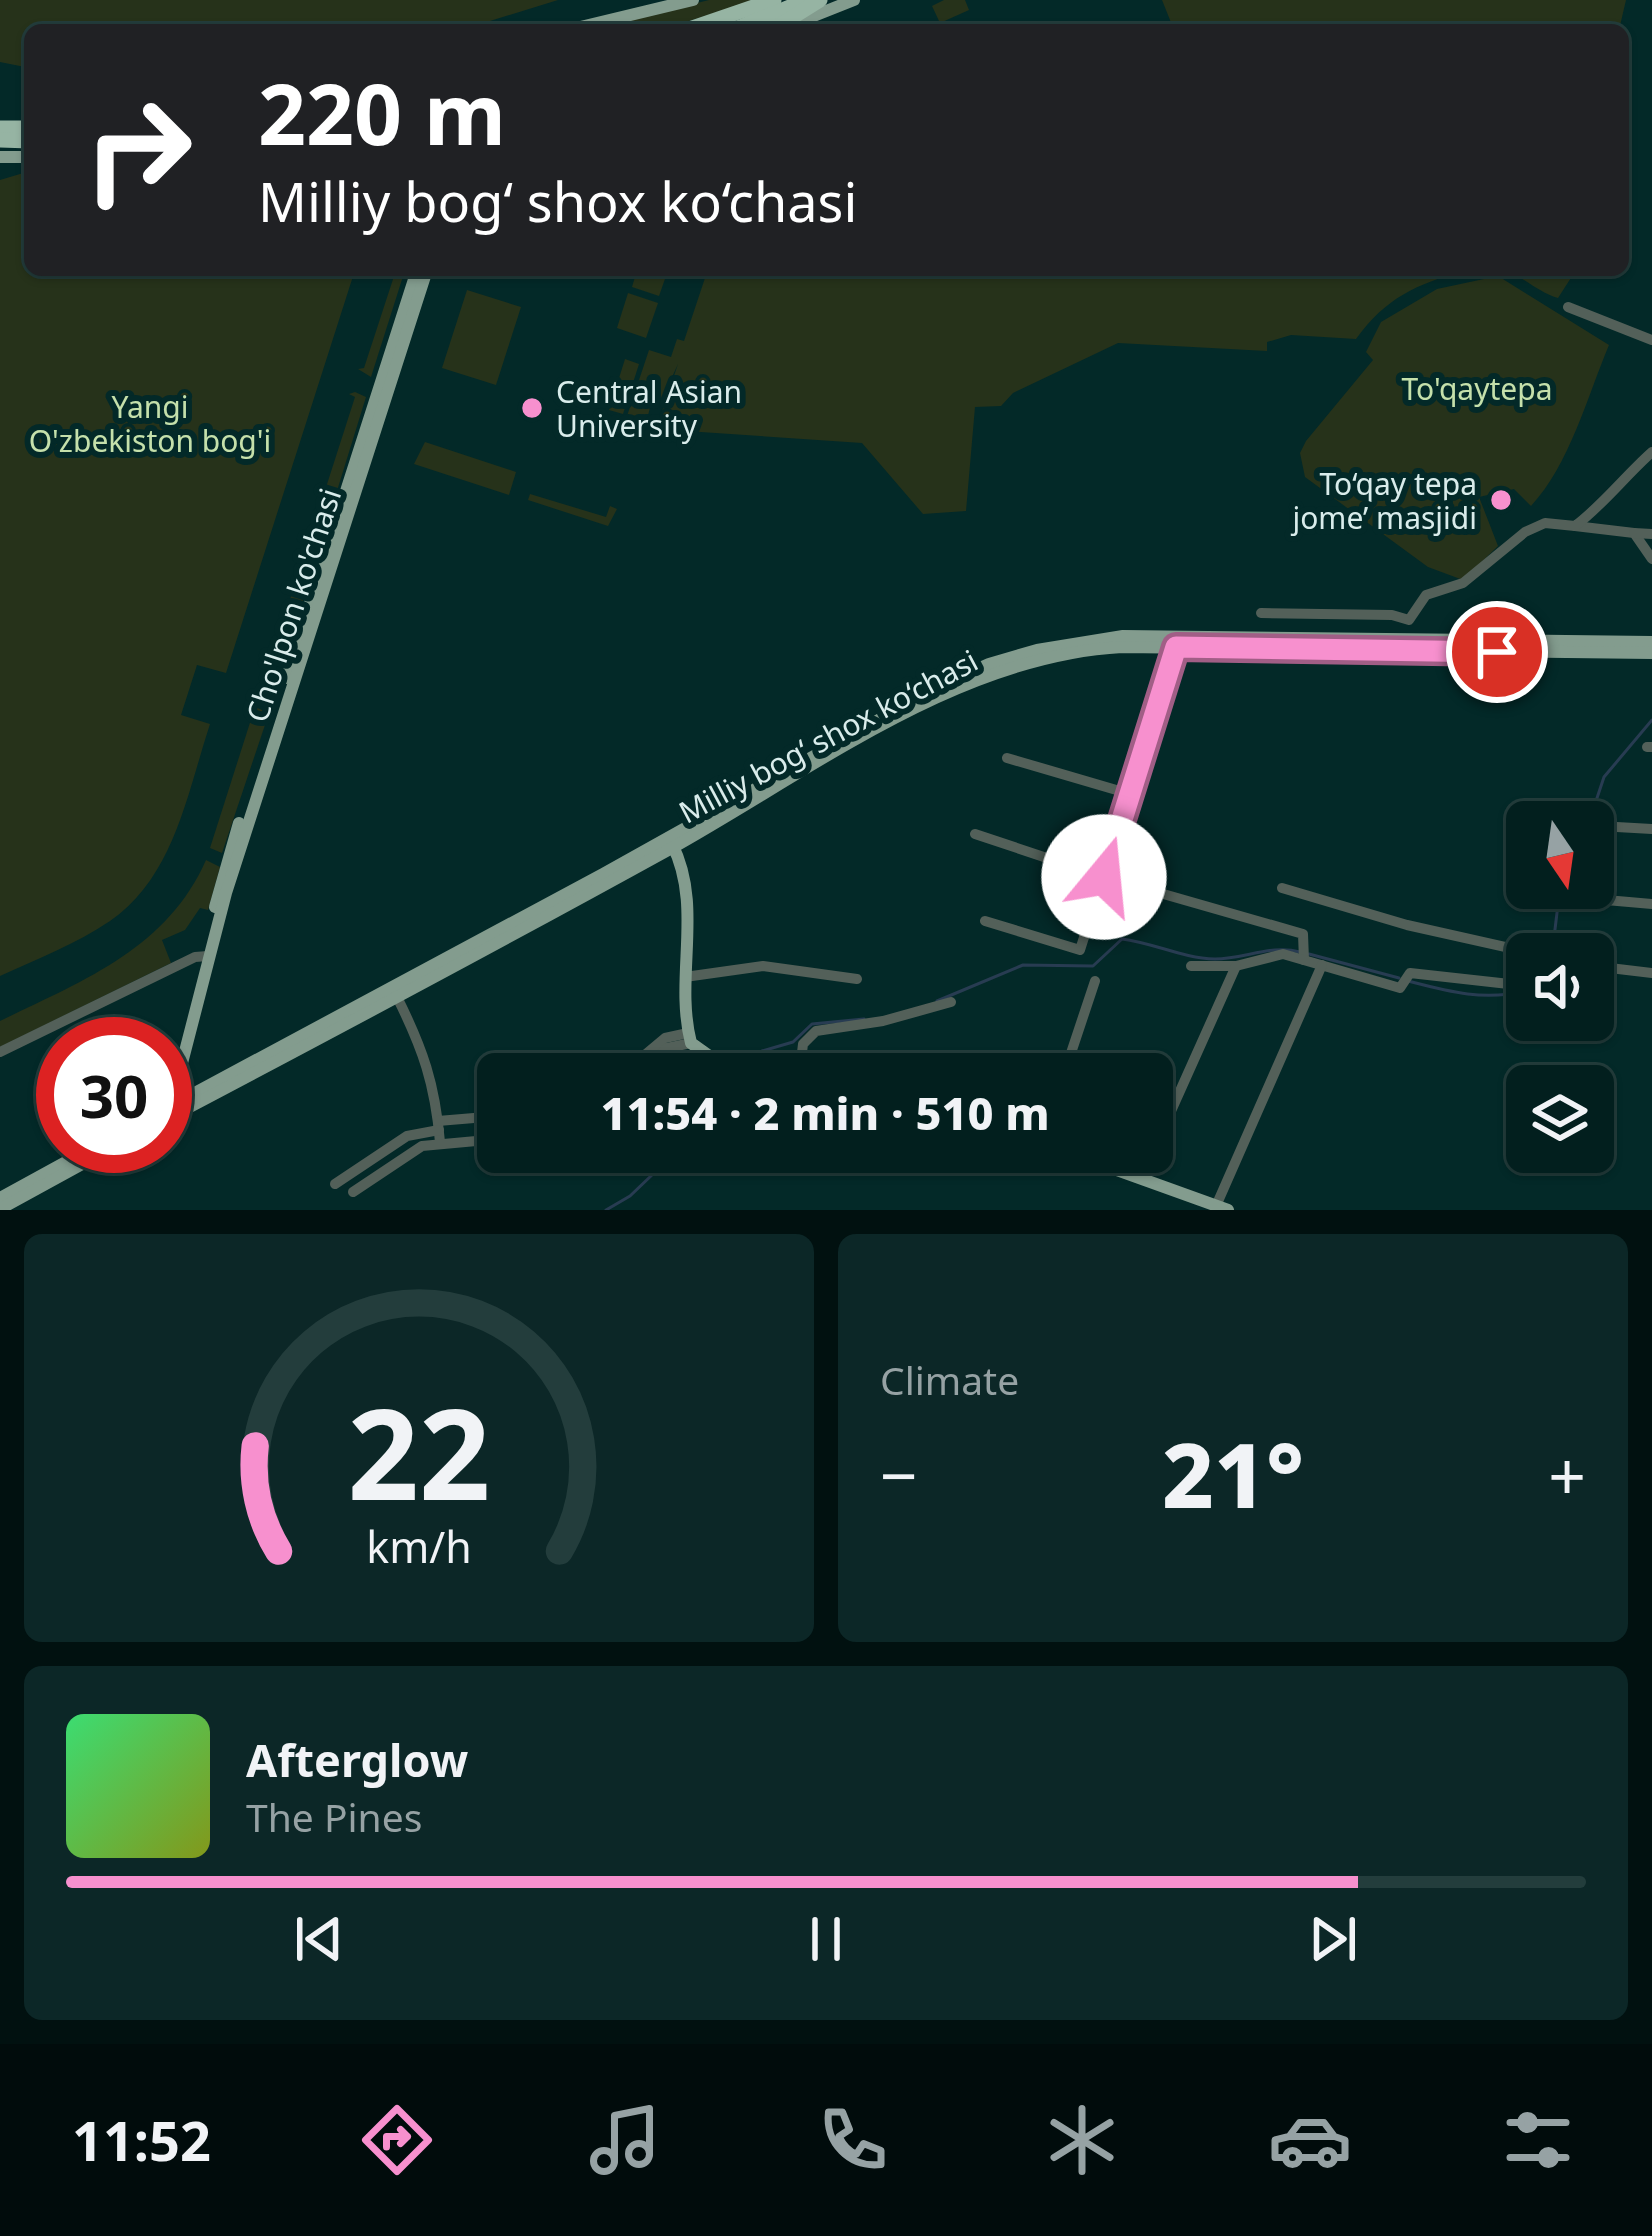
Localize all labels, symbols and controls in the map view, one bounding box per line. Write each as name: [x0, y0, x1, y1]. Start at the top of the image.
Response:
text: 220 m: [258, 55, 506, 170]
icon: right: [60, 72, 216, 228]
text: Milliy bog‘ shox ko‘chasi: [258, 164, 857, 238]
park label: To'qaytepa: [1402, 368, 1553, 409]
place label: Central Asian University: [556, 371, 742, 446]
park label: Yangi O'zbekiston bog'i: [29, 386, 271, 461]
marker: Central Asian University: [519, 395, 545, 421]
place label: To‘qay tepa jome’ masjidi: [1290, 463, 1477, 538]
street label: Cho'lpon ko'chasi: [236, 483, 350, 727]
marker: To‘qay tepa jome’ masjidi: [1488, 487, 1514, 513]
pin: [1446, 601, 1548, 703]
icon: arrive: [1464, 619, 1530, 685]
street label: Milliy bog‘ shox ko‘chasi: [671, 640, 985, 832]
north arrow: [1506, 801, 1614, 909]
map controls: [1506, 801, 1614, 1173]
position arrow: [1041, 814, 1167, 940]
button: sound: [1506, 933, 1614, 1041]
speed limit sign: 30: [36, 1017, 192, 1173]
button: layers: [1506, 1065, 1614, 1173]
text: 11:54 · 2 min · 510 m: [600, 1082, 1050, 1143]
text: Climate: [880, 1353, 1019, 1406]
text: 22: [348, 1367, 490, 1537]
text: 21°: [1162, 1412, 1304, 1534]
text: −: [880, 1429, 918, 1519]
text: +: [1548, 1429, 1586, 1519]
text: km/h: [366, 1517, 472, 1576]
text: Afterglow: [246, 1729, 468, 1790]
text: The Pines: [246, 1790, 422, 1843]
icon: previous: [286, 1906, 352, 1972]
icon: pause: [793, 1906, 859, 1972]
icon: next: [1300, 1906, 1366, 1972]
icon: directions: [355, 2098, 439, 2182]
icon: music: [583, 2098, 667, 2182]
icon: phone: [811, 2098, 895, 2182]
icon: climate: [1040, 2098, 1124, 2182]
icon: car: [1268, 2098, 1352, 2182]
icon: filters: [1496, 2098, 1580, 2182]
text: 11:52: [72, 2103, 211, 2177]

